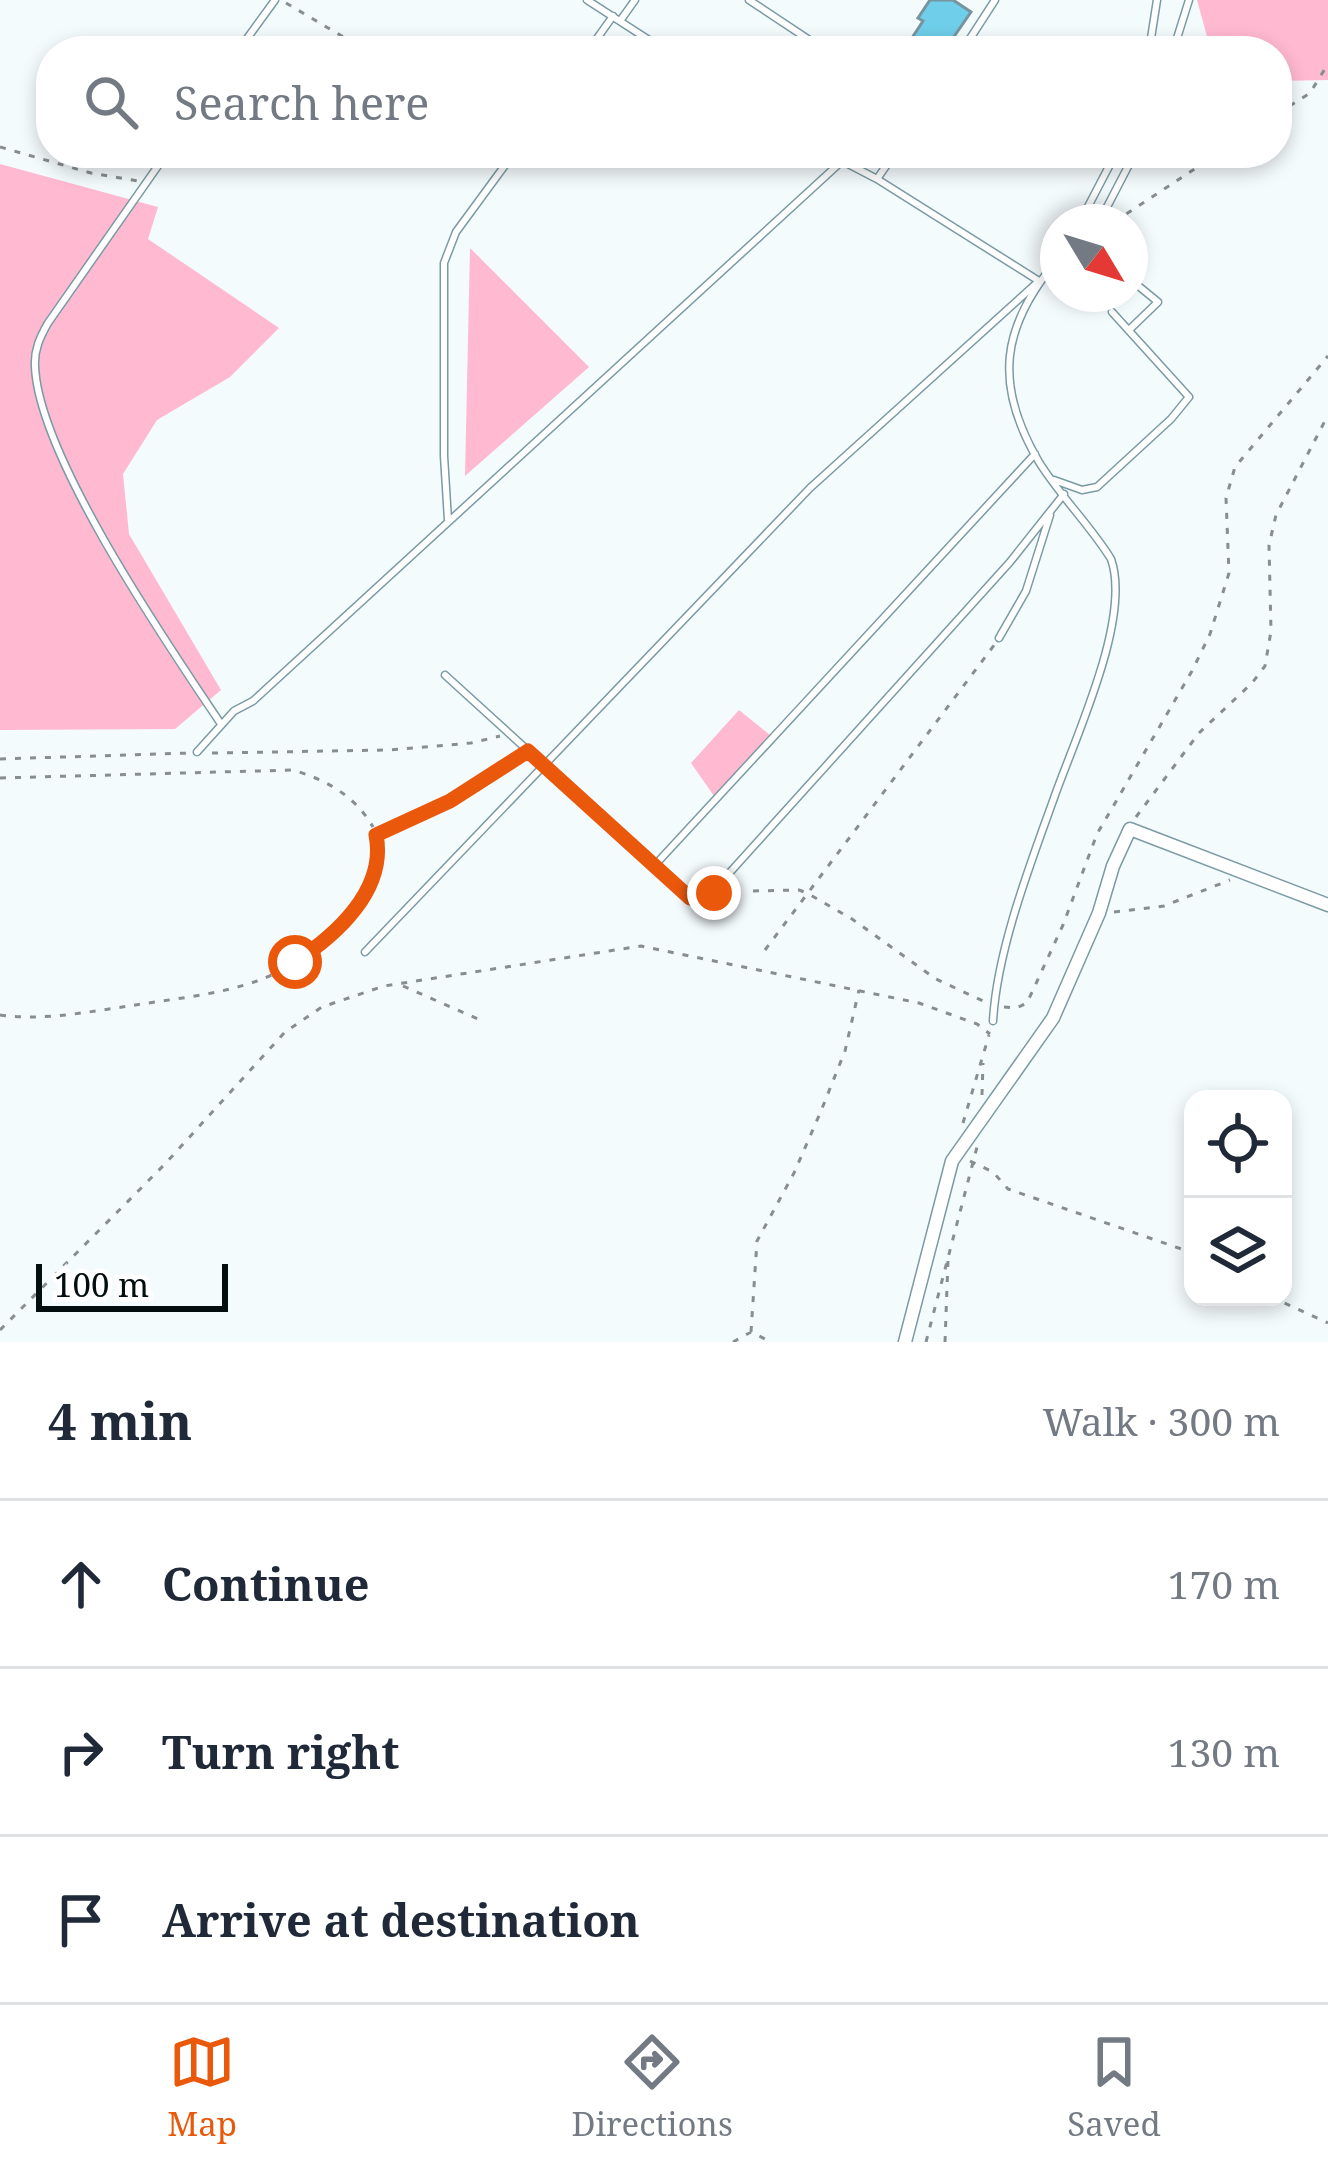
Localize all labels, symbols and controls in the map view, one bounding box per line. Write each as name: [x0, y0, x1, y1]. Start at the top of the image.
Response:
search box: [36, 36, 1292, 168]
icon: search: [78, 69, 144, 135]
text: Search here: [174, 72, 429, 133]
north arrow: [1040, 204, 1148, 312]
route end: [687, 866, 741, 920]
route start: [268, 935, 322, 989]
map controls: [1184, 1090, 1292, 1306]
button: locate: [1184, 1090, 1292, 1198]
button: layers: [1184, 1198, 1292, 1306]
scale bar: [36, 1258, 228, 1311]
text: 100 m: [54, 1262, 149, 1307]
text: 4 min: [48, 1385, 192, 1455]
text: Walk · 300 m: [1043, 1394, 1280, 1447]
icon: ahead: [48, 1551, 114, 1617]
text: Continue: [162, 1553, 370, 1614]
text: 170 m: [1168, 1557, 1280, 1610]
icon: right: [48, 1719, 114, 1785]
text: Turn right: [162, 1721, 399, 1782]
text: 130 m: [1168, 1725, 1280, 1778]
icon: arrive: [48, 1887, 114, 1953]
text: Arrive at destination: [162, 1889, 640, 1950]
tab: Map: [167, 2029, 237, 2146]
tab: Directions: [571, 2029, 733, 2146]
tab: Saved: [1067, 2029, 1161, 2146]

